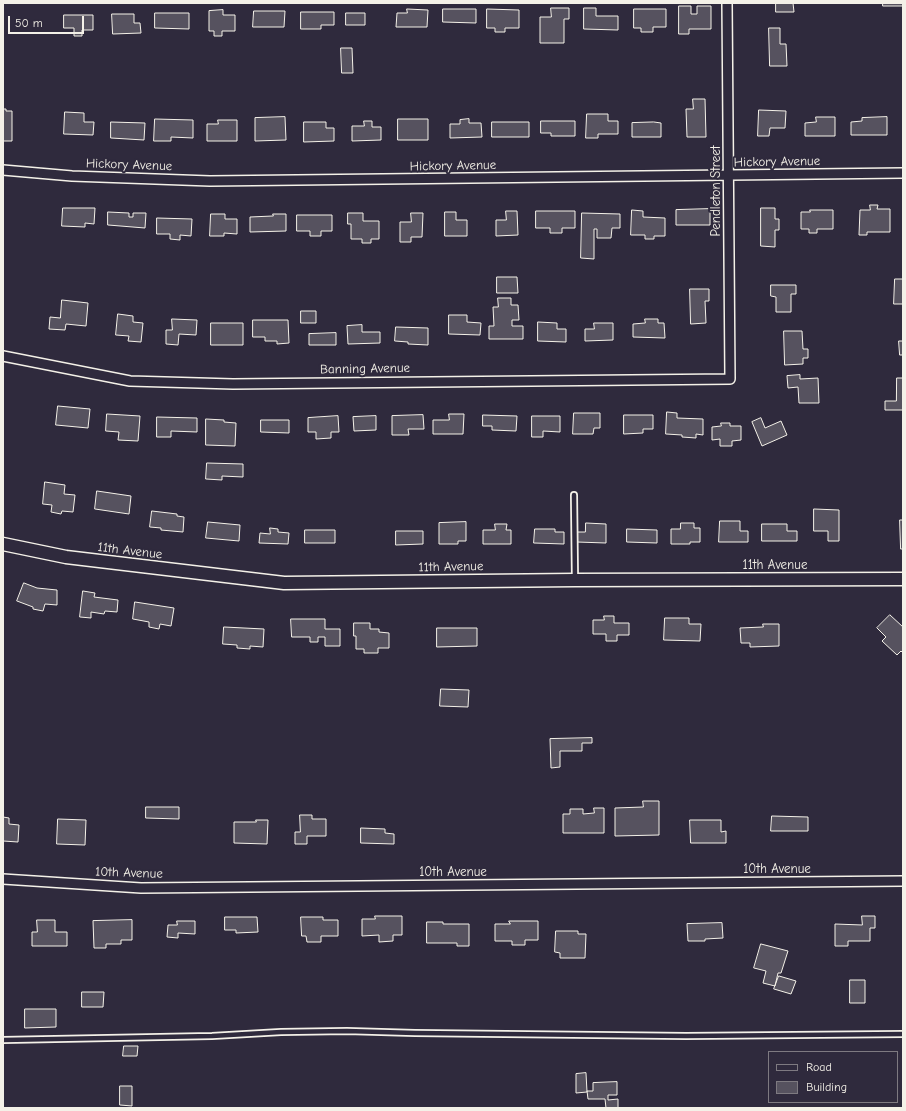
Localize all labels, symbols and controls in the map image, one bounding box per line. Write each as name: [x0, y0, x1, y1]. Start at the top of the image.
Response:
scale bar: [10, 8, 86, 34]
text: 50 m: [15, 16, 43, 30]
street label: Pendleton Street: [708, 146, 724, 236]
street label: Hickory Avenue: [734, 153, 820, 171]
street label: Hickory Avenue: [86, 156, 172, 174]
street label: Hickory Avenue: [410, 157, 496, 175]
street label: Banning Avenue: [320, 360, 410, 378]
street label: 11th Avenue: [97, 539, 163, 563]
street label: 11th Avenue: [743, 557, 807, 573]
street label: 11th Avenue: [418, 559, 484, 575]
street label: 10th Avenue: [743, 861, 811, 877]
street label: 10th Avenue: [95, 864, 163, 882]
street label: 10th Avenue: [419, 864, 487, 880]
legend: [768, 1051, 898, 1103]
text: Road: [806, 1060, 832, 1074]
text: Building: [806, 1080, 847, 1094]

